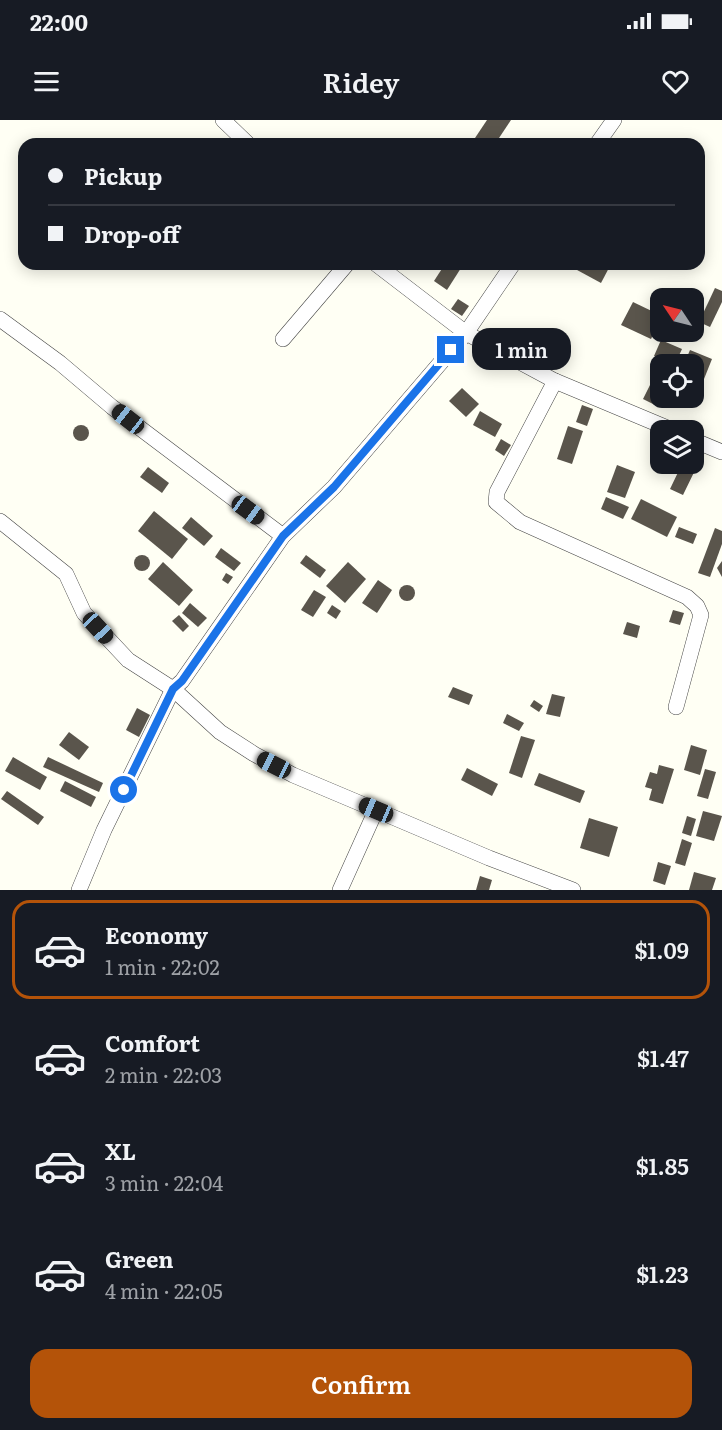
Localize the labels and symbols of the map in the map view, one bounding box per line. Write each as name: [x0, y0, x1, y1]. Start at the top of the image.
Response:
north arrow: [650, 288, 704, 342]
callout: 1 min: [472, 329, 571, 371]
route end: [437, 336, 464, 363]
car: [108, 401, 148, 437]
car: [228, 492, 268, 528]
car: [79, 609, 117, 647]
car: [254, 749, 294, 781]
route start: [110, 776, 137, 803]
car: [356, 795, 396, 825]

